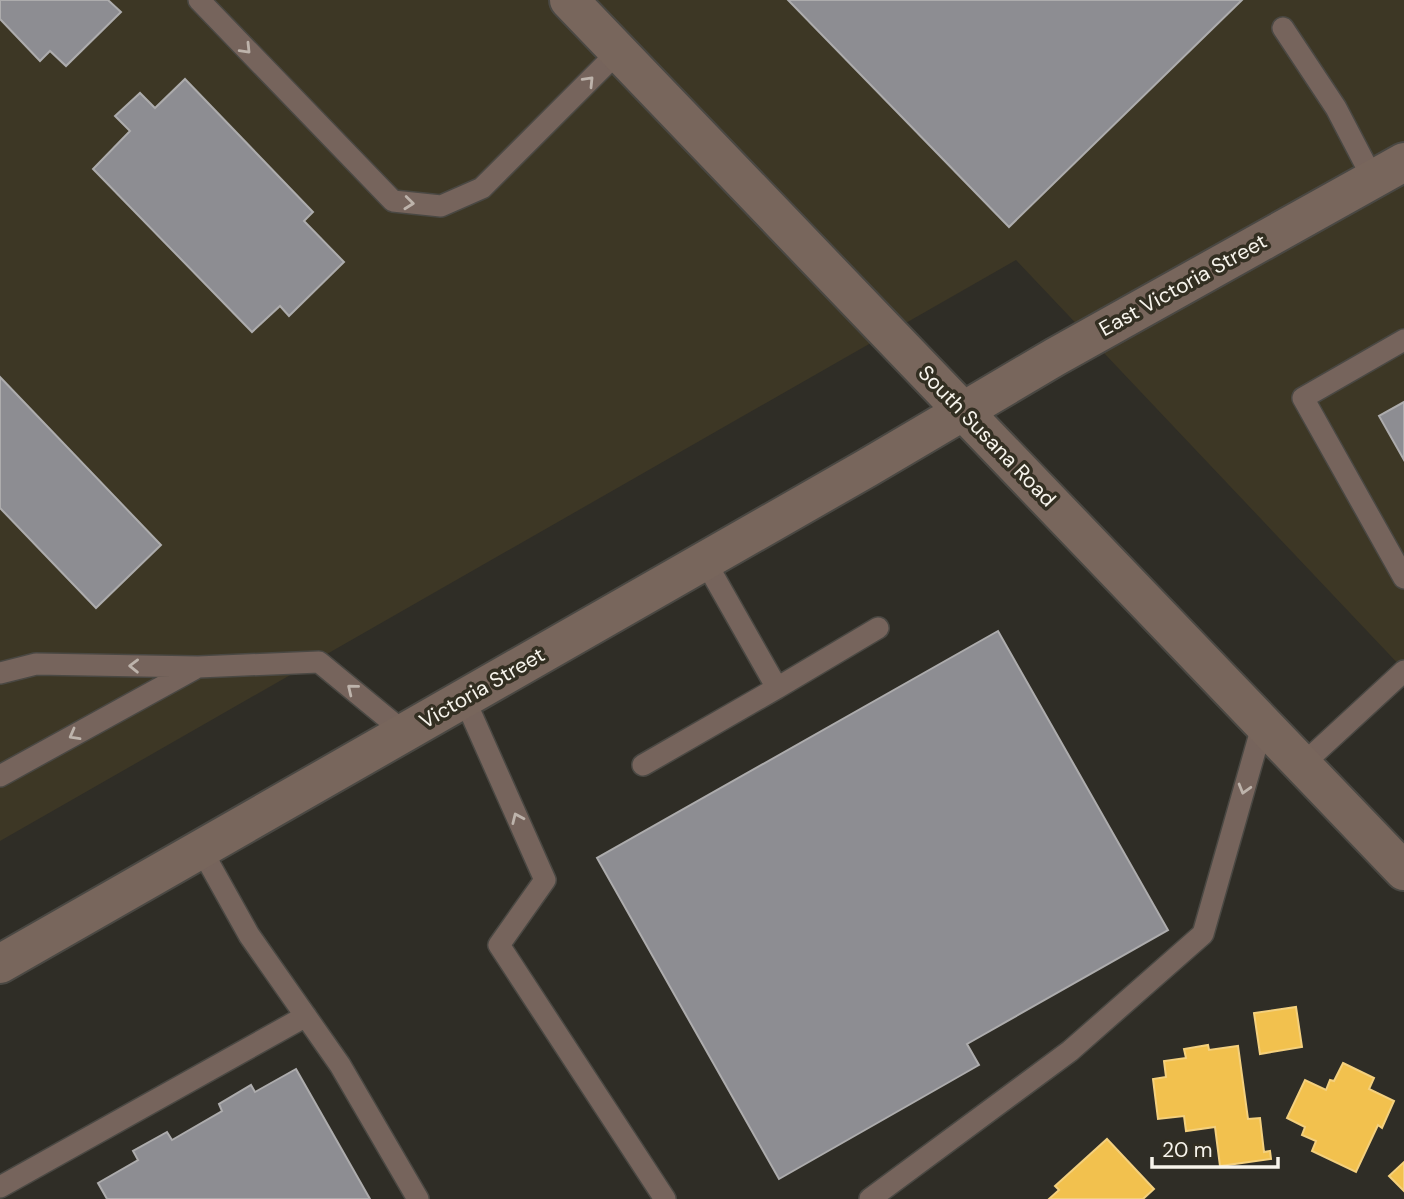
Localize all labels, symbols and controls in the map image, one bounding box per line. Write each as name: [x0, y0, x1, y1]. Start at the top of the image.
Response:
one-way arrow: [238, 41, 251, 54]
one-way arrow: [580, 76, 593, 89]
one-way arrow: [404, 195, 415, 210]
street label: East Victoria Street: [1094, 227, 1272, 343]
street label: South Susana Road: [912, 359, 1062, 513]
street label: Victoria Street: [414, 641, 550, 735]
one-way arrow: [128, 658, 139, 674]
one-way arrow: [347, 685, 360, 697]
one-way arrow: [68, 727, 81, 740]
one-way arrow: [1237, 783, 1252, 795]
one-way arrow: [511, 812, 525, 825]
scale bar: [1152, 1126, 1278, 1170]
text: 20 m: [1162, 1136, 1213, 1164]

